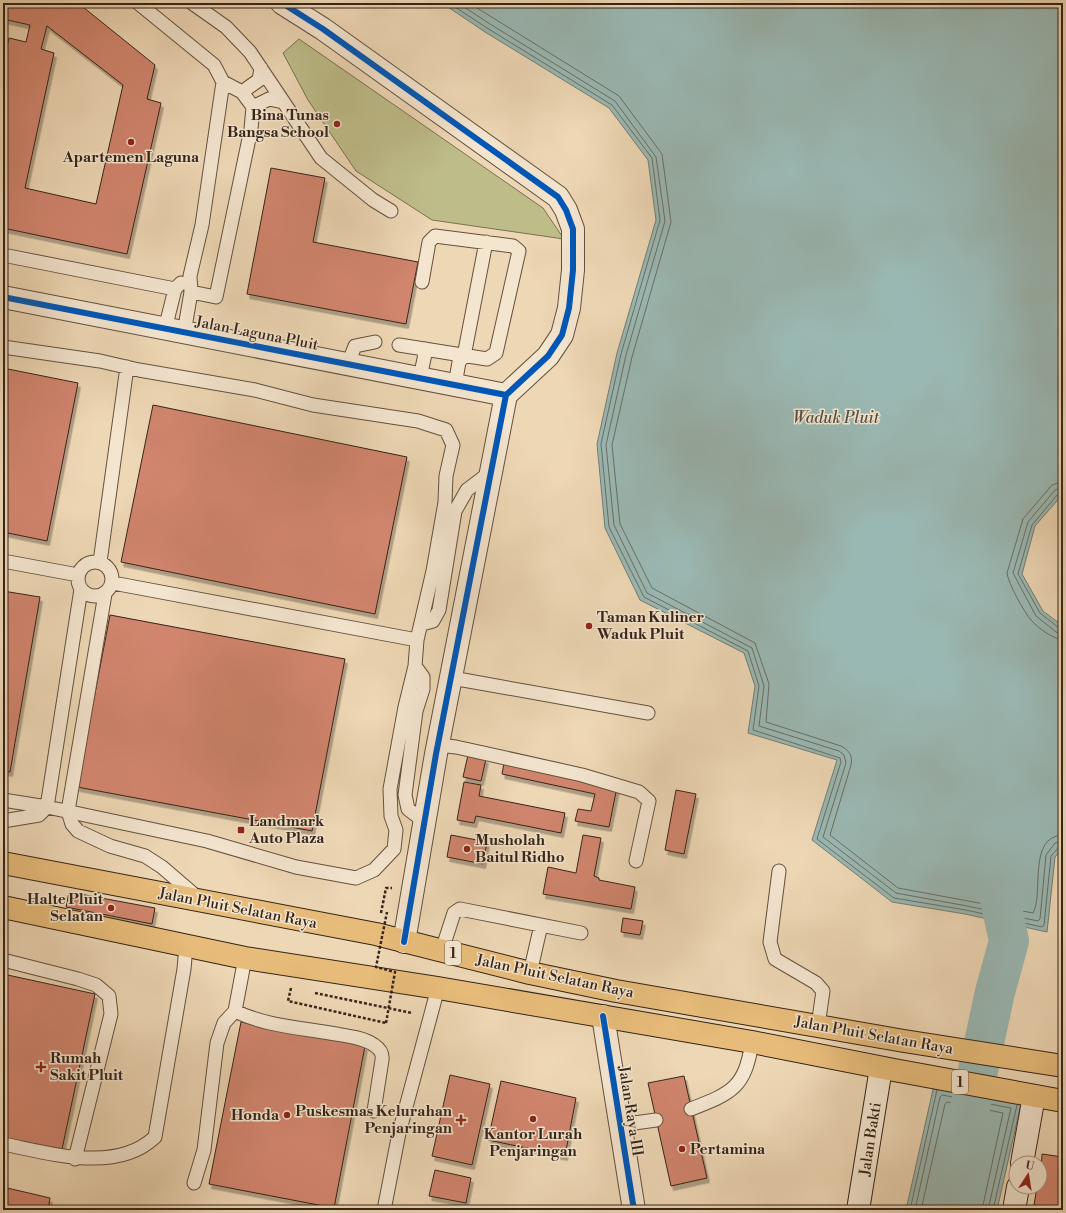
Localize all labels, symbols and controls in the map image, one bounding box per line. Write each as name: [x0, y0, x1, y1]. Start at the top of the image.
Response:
place label: Bina Tunas Bangsa School: [227, 106, 329, 142]
marker: Bina Tunas Bangsa School: [332, 119, 342, 129]
marker: Apartemen Laguna: [126, 137, 136, 147]
place label: Apartemen Laguna: [62, 148, 200, 167]
street label: Jalan Laguna Pluit: [193, 312, 321, 355]
water label: Waduk Pluit: [793, 408, 880, 428]
place label: Taman Kuliner Waduk Pluit: [596, 608, 705, 644]
marker: Taman Kuliner Waduk Pluit: [584, 621, 594, 631]
place label: Landmark Auto Plaza: [248, 812, 325, 848]
marker: Landmark Auto Plaza: [236, 825, 246, 835]
place label: Musholah Baitul Ridho: [475, 831, 565, 867]
marker: Musholah Baitul Ridho: [462, 844, 472, 854]
street label: Jalan Pluit Selatan Raya: [156, 884, 319, 933]
place label: Halte Pluit Selatan: [27, 890, 104, 926]
marker: Halte Pluit Selatan: [106, 903, 116, 913]
road number: 1: [445, 941, 461, 965]
street label: Jalan Pluit Selatan Raya: [473, 950, 636, 1003]
street label: Jalan Pluit Selatan Raya: [792, 1012, 955, 1059]
place label: Rumah Sakit Pluit: [50, 1049, 124, 1085]
marker: Rumah Sakit Pluit: [35, 1061, 47, 1073]
street label: Jalan Raya III: [614, 1064, 647, 1158]
road number: 1: [952, 1070, 968, 1094]
street label: Jalan Bakti: [855, 1101, 886, 1178]
place label: Puskesmas Kelurahan Penjaringan: [295, 1102, 453, 1138]
place label: Honda: [231, 1106, 280, 1125]
marker: Honda: [282, 1110, 292, 1120]
marker: Puskesmas Kelurahan Penjaringan: [455, 1114, 467, 1126]
marker: Kantor Lurah Penjaringan: [528, 1114, 538, 1124]
place label: Kantor Lurah Penjaringan: [484, 1125, 583, 1161]
place label: Pertamina: [690, 1140, 766, 1159]
marker: Pertamina: [677, 1144, 687, 1154]
north arrow: [1008, 1155, 1048, 1195]
text: U: [1024, 1158, 1036, 1174]

